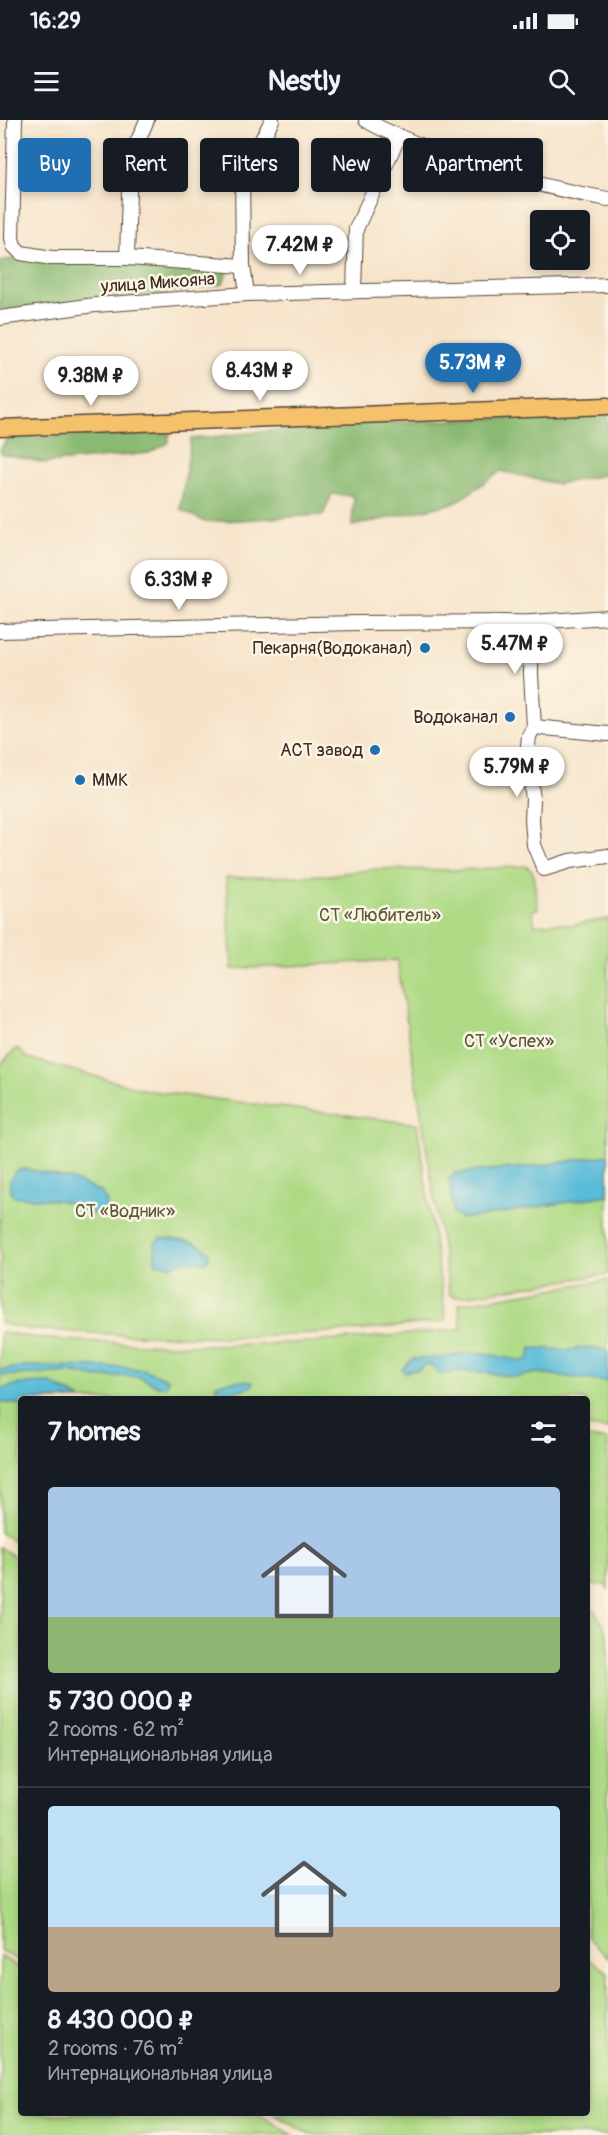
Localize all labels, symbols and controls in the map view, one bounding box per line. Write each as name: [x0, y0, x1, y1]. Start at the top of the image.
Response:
text: 16:29: [30, 7, 81, 35]
icon: menu: [30, 65, 63, 98]
text: Nestly: [268, 65, 340, 98]
icon: search: [545, 65, 578, 98]
chip: Buy: [18, 138, 91, 192]
chip: Rent: [103, 138, 188, 192]
chip: Filters: [200, 138, 299, 192]
chip: New: [311, 138, 391, 192]
chip: Apartment: [403, 138, 543, 192]
map controls: [530, 210, 590, 270]
button: locate: [530, 210, 590, 270]
pin: 7.42M ₽: [245, 225, 355, 276]
text: 7.42M ₽: [266, 232, 334, 257]
street label: улица Микояна: [99, 268, 216, 299]
pin: 5.73M ₽: [418, 343, 528, 394]
text: 5.73M ₽: [439, 350, 507, 375]
pin: 8.43M ₽: [205, 351, 315, 402]
pin: 9.38M ₽: [36, 356, 146, 407]
text: 8.43M ₽: [226, 358, 294, 383]
text: 9.38M ₽: [58, 363, 124, 388]
pin: 6.33M ₽: [124, 560, 234, 611]
text: 6.33M ₽: [144, 567, 214, 592]
pin: 5.47M ₽: [460, 624, 570, 675]
text: 5.47M ₽: [481, 631, 549, 656]
place label: Пекарня(Водоканал): [253, 637, 413, 660]
marker: Пекарня(Водоканал): [418, 641, 432, 655]
place label: Водоканал: [413, 706, 498, 729]
marker: Водоканал: [503, 710, 517, 724]
place label: АСТ завод: [280, 739, 363, 762]
marker: АСТ завод: [368, 743, 382, 757]
pin: 5.79M ₽: [462, 747, 572, 798]
text: 5.79M ₽: [484, 754, 550, 779]
place label: ММК: [92, 769, 128, 792]
marker: ММК: [73, 773, 87, 787]
park label: СТ «Любитель»: [319, 904, 441, 927]
park label: СТ «Успех»: [464, 1030, 554, 1053]
park label: СТ «Водник»: [75, 1200, 175, 1223]
text: 7 homes: [48, 1416, 140, 1448]
icon: filters: [527, 1416, 560, 1449]
icon: home: [250, 1526, 358, 1634]
text: 5 730 000 ₽: [48, 1685, 194, 1717]
text: 2 rooms · 62 m²: [48, 1717, 184, 1742]
text: Интернациональная улица: [48, 1742, 273, 1767]
icon: home: [250, 1845, 358, 1953]
text: 8 430 000 ₽: [48, 2004, 194, 2036]
text: 2 rooms · 76 m²: [48, 2036, 184, 2061]
text: Интернациональная улица: [48, 2061, 273, 2086]

